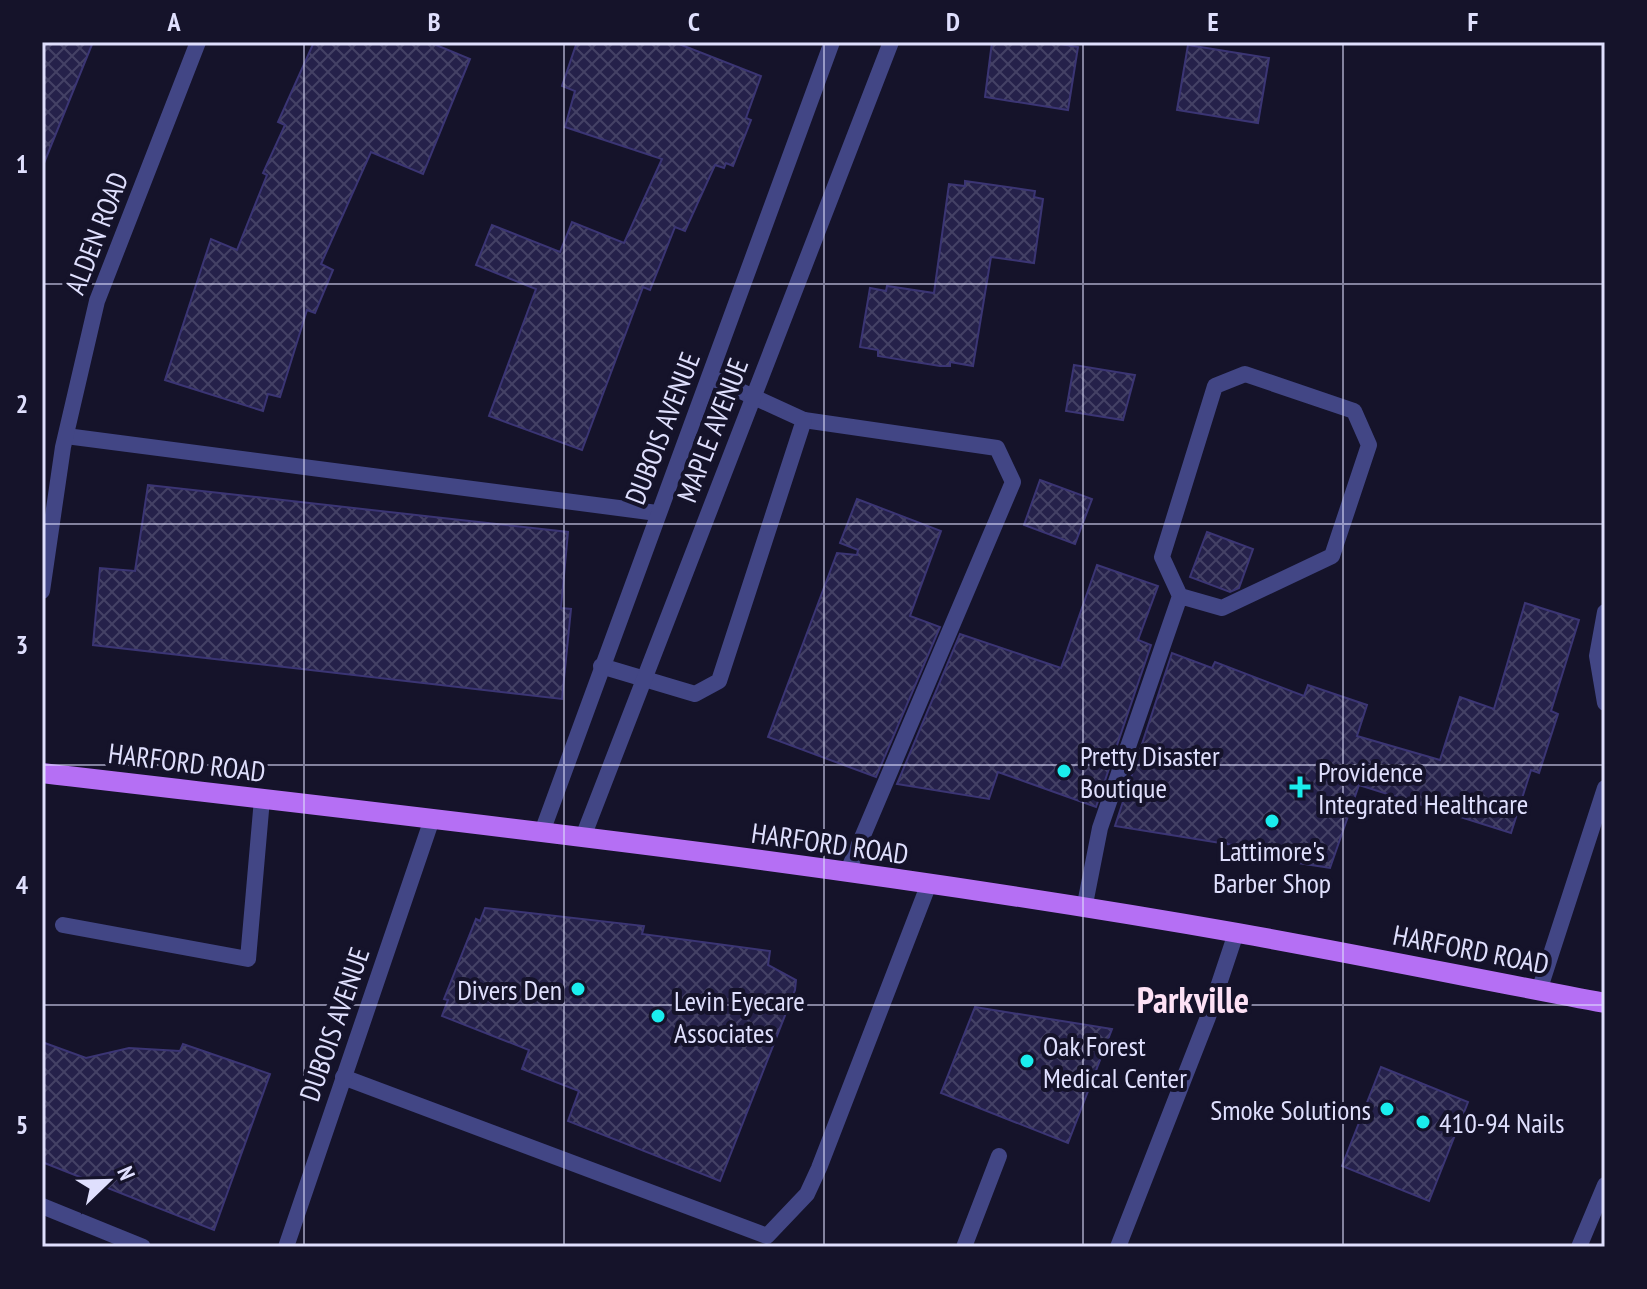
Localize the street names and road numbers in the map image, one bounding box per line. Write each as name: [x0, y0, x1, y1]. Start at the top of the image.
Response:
street label: ALDEN ROAD: [56, 167, 136, 299]
street label: DUBOIS AVENUE: [616, 347, 708, 509]
street label: MAPLE AVENUE: [668, 353, 756, 507]
street label: HARFORD ROAD: [106, 734, 268, 790]
street label: HARFORD ROAD: [749, 814, 911, 872]
street label: HARFORD ROAD: [1390, 916, 1552, 982]
street label: DUBOIS AVENUE: [290, 942, 378, 1106]

